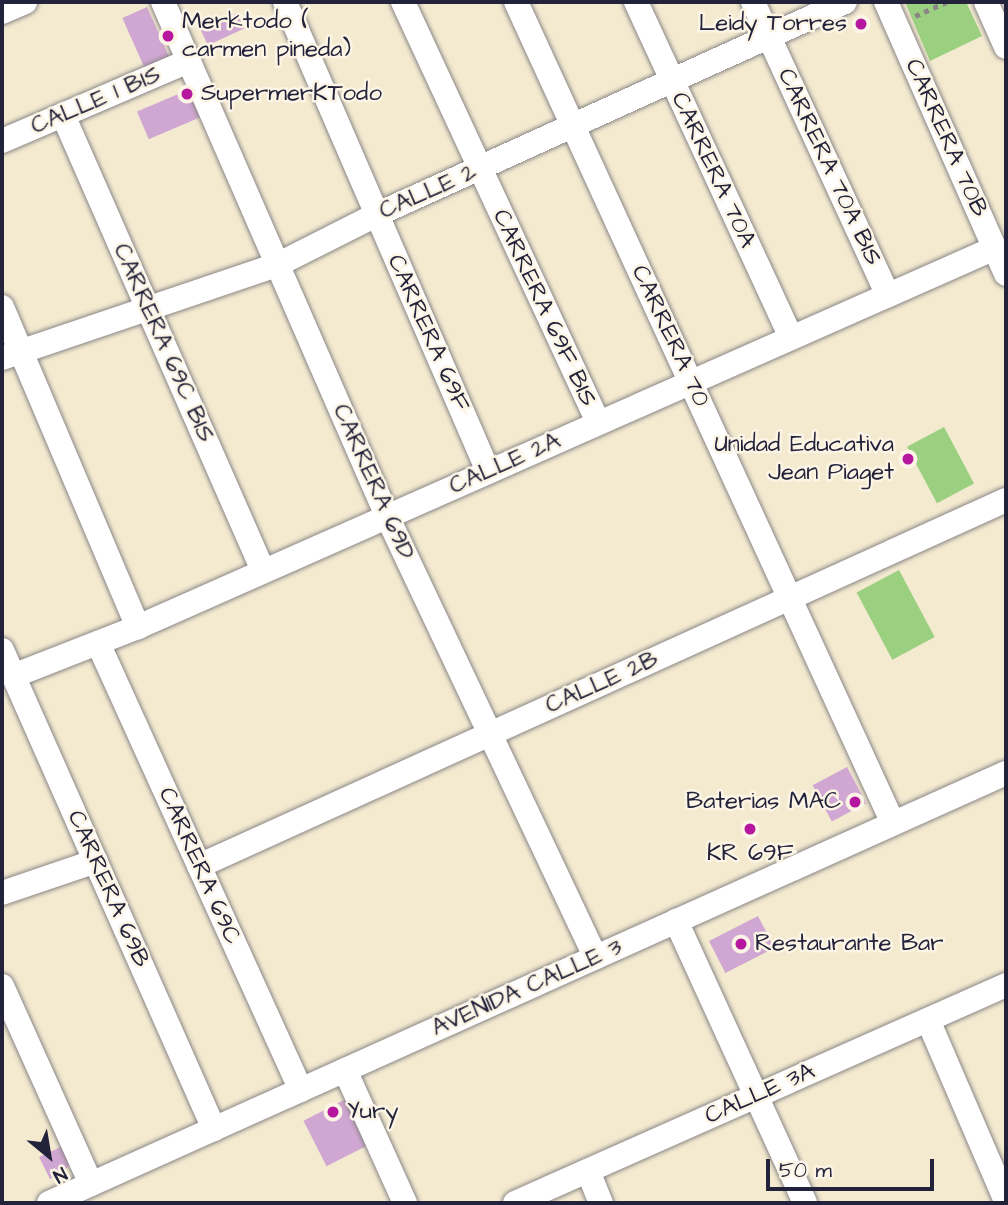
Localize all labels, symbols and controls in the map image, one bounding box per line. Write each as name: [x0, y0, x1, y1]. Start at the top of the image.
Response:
place label: Merktodo ( carmen pineda): [182, 8, 351, 64]
place label: Leidy Torres: [699, 10, 847, 38]
marker: Leidy Torres: [853, 16, 869, 32]
marker: Merktodo ( carmen pineda): [160, 28, 176, 44]
street label: CARRERA 70B: [898, 55, 994, 221]
street label: CALLE 1 BIS: [27, 61, 165, 141]
street label: CARRERA 70A BIS: [771, 64, 887, 270]
place label: SupermerKTodo: [201, 80, 382, 108]
marker: SupermerKTodo: [179, 86, 195, 102]
street label: CARRERA 70A: [664, 88, 762, 252]
street label: CALLE 2: [375, 158, 481, 226]
street label: CARRERA 69F BIS: [486, 205, 602, 411]
street label: CARRERA 69C BIS: [106, 239, 220, 447]
street label: CARRERA 69F: [381, 250, 475, 416]
street label: CARRERA 70: [625, 261, 715, 411]
street label: CARRERA 69D: [326, 400, 420, 564]
street label: CALLE 2A: [445, 427, 565, 501]
place label: Unidad Educativa Jean Piaget: [714, 431, 894, 487]
marker: Unidad Educativa Jean Piaget: [900, 451, 916, 467]
street label: CALLE 2B: [541, 645, 663, 721]
street label: CARRERA 69C: [152, 783, 246, 949]
place label: Baterias MAC: [686, 788, 841, 816]
marker: Baterias MAC: [847, 794, 863, 810]
street label: CARRERA 69B: [61, 806, 155, 972]
marker: KR 69F: [742, 821, 758, 837]
place label: KR 69F: [707, 840, 793, 868]
place label: Restaurante Bar: [755, 930, 944, 958]
street label: AVENIDA CALLE 3: [427, 933, 627, 1043]
marker: Restaurante Bar: [733, 936, 749, 952]
street label: CALLE 3A: [701, 1057, 819, 1131]
place label: Yury: [347, 1098, 398, 1126]
marker: Yury: [325, 1104, 341, 1120]
north arrow: [14, 1121, 84, 1191]
scale bar: [770, 1146, 938, 1190]
text: 50 m: [779, 1156, 832, 1185]
text: N: [48, 1160, 72, 1189]

